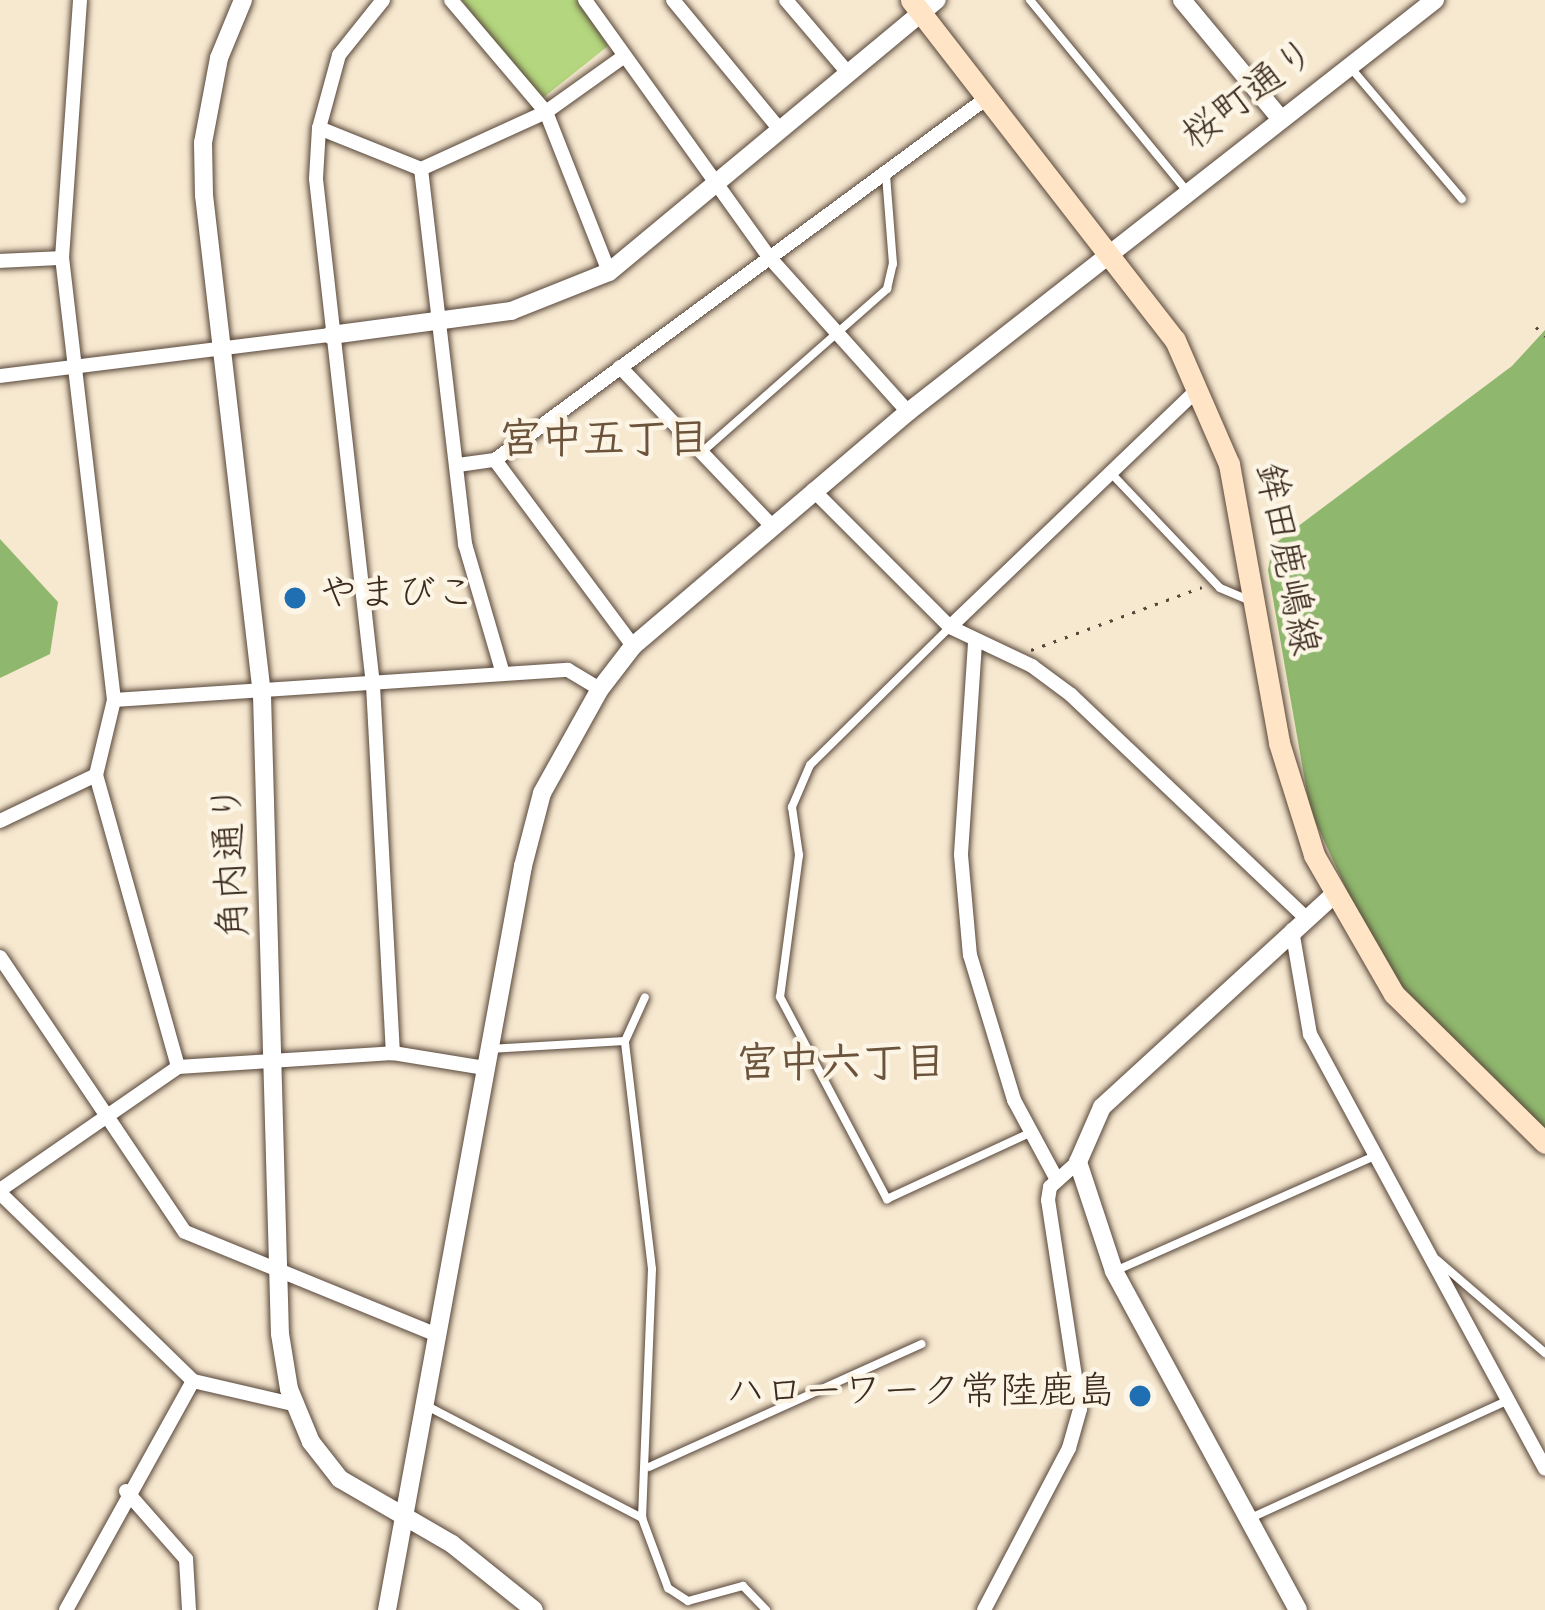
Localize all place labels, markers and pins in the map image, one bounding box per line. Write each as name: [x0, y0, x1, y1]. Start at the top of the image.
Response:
place label: やまびこ: [319, 575, 475, 621]
marker: やまびこ: [282, 585, 308, 611]
place label: ハローワーク常陸鹿島: [726, 1373, 1116, 1419]
marker: ハローワーク常陸鹿島: [1127, 1383, 1153, 1409]

